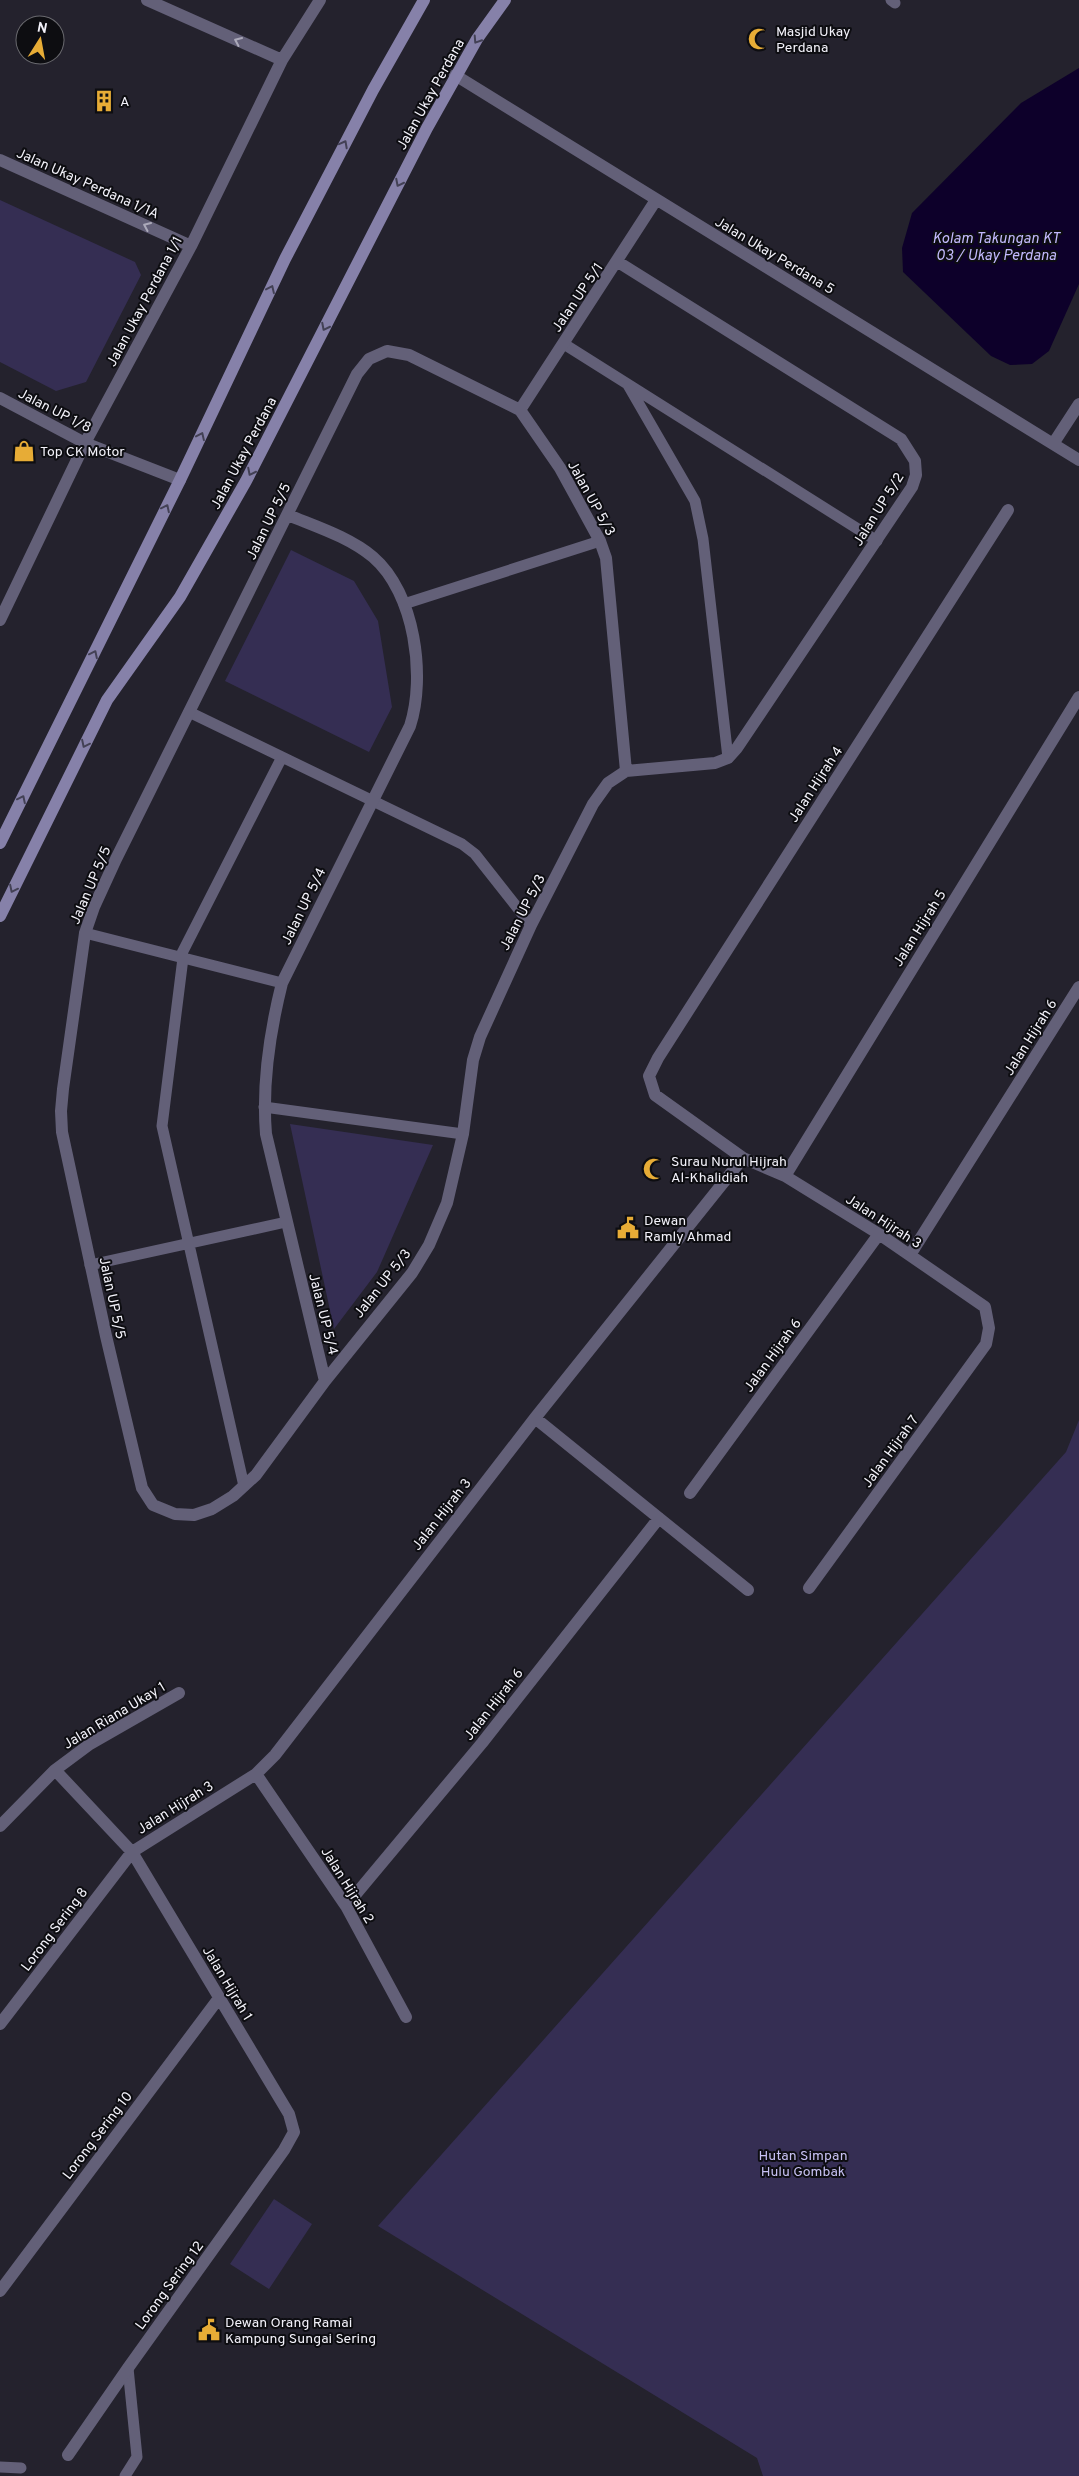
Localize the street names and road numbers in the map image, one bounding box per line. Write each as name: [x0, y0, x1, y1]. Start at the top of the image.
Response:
street label: Jalan Ukay Perdana: [394, 36, 469, 153]
street label: Jalan Ukay Perdana 1/1A: [13, 145, 161, 223]
street label: Jalan Ukay Perdana 5: [711, 214, 837, 299]
street label: Jalan Ukay Perdana 1/1: [104, 234, 187, 370]
street label: Jalan UP 5/1: [549, 260, 608, 336]
street label: Jalan UP 1/8: [15, 386, 94, 437]
street label: Jalan Ukay Perdana: [208, 395, 281, 513]
street label: Jalan UP 5/3: [563, 458, 618, 539]
street label: Jalan UP 5/2: [850, 470, 909, 550]
street label: Jalan UP 5/5: [243, 480, 295, 563]
street label: Jalan Hijrah 4: [785, 744, 847, 826]
street label: Jalan UP 5/5: [67, 844, 115, 927]
street label: Jalan UP 5/4: [278, 865, 330, 948]
street label: Jalan UP 5/3: [497, 872, 550, 954]
street label: Jalan Hijrah 5: [890, 887, 951, 970]
street label: Jalan Hijrah 6: [1001, 996, 1061, 1079]
street label: Jalan Hijrah 3: [842, 1191, 924, 1253]
street label: Jalan UP 5/3: [351, 1246, 415, 1322]
street label: Jalan UP 5/5: [95, 1256, 129, 1341]
street label: Jalan UP 5/4: [304, 1272, 341, 1357]
street label: Jalan Hijrah 6: [741, 1316, 806, 1396]
street label: Jalan Hijrah 7: [859, 1412, 923, 1491]
street label: Jalan Hijrah 3: [409, 1475, 476, 1554]
street label: Jalan Hijrah 6: [461, 1665, 528, 1744]
street label: Jalan Riana Ukay 1: [61, 1679, 169, 1754]
street label: Jalan Hijrah 3: [134, 1778, 217, 1838]
street label: Jalan Hijrah 2: [316, 1844, 377, 1927]
street label: Lorong Sering 8: [18, 1885, 92, 1975]
street label: Jalan Hijrah 1: [198, 1944, 256, 2024]
street label: Lorong Sering 10: [60, 2089, 137, 2183]
street label: Lorong Sering 12: [132, 2238, 208, 2334]

